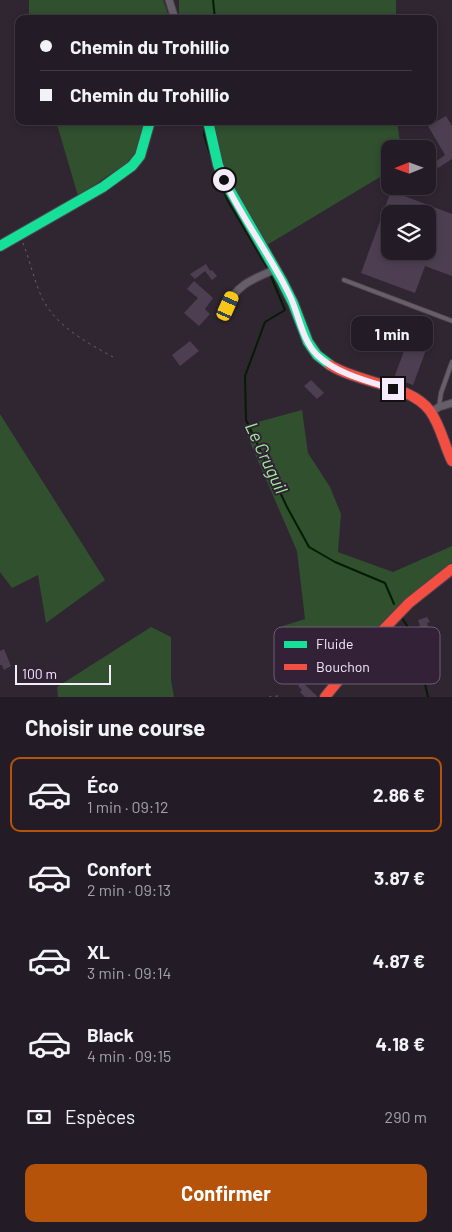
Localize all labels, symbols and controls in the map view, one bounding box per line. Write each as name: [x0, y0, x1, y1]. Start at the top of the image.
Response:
text: Chemin du Trohillio: [70, 35, 230, 58]
text: Chemin du Trohillio: [70, 83, 230, 106]
north arrow: [381, 140, 436, 195]
map controls: [381, 140, 436, 260]
route start: [213, 169, 235, 191]
button: layers: [381, 205, 436, 260]
car: [215, 289, 240, 323]
callout: 1 min: [352, 316, 434, 352]
text: 1 min: [374, 324, 410, 343]
route end: [382, 378, 404, 400]
water label: Le Cruguil: [241, 418, 293, 497]
legend: [274, 627, 440, 684]
text: Fluide: [316, 635, 353, 652]
text: Bouchon: [316, 658, 370, 675]
scale bar: [15, 662, 111, 685]
text: 100 m: [22, 665, 57, 682]
text: Choisir une course: [25, 714, 205, 740]
icon: car: [27, 772, 72, 817]
text: Éco: [87, 774, 119, 797]
text: 2.86 €: [373, 783, 425, 806]
text: 1 min · 09:12: [87, 797, 168, 816]
icon: car: [27, 855, 72, 900]
text: Confort: [87, 857, 151, 880]
text: 3.87 €: [374, 866, 425, 889]
text: 2 min · 09:13: [87, 880, 171, 899]
icon: car: [27, 938, 72, 983]
text: XL: [87, 940, 110, 963]
text: 4.87 €: [373, 949, 425, 972]
text: 3 min · 09:14: [87, 963, 171, 982]
icon: car: [27, 1021, 72, 1066]
text: Black: [87, 1023, 134, 1046]
text: 4.18 €: [376, 1032, 425, 1055]
text: 4 min · 09:15: [87, 1046, 171, 1065]
icon: cash: [25, 1103, 53, 1131]
text: Espèces: [65, 1105, 135, 1128]
text: 290 m: [385, 1107, 427, 1126]
button: Confirmer: [25, 1164, 427, 1222]

